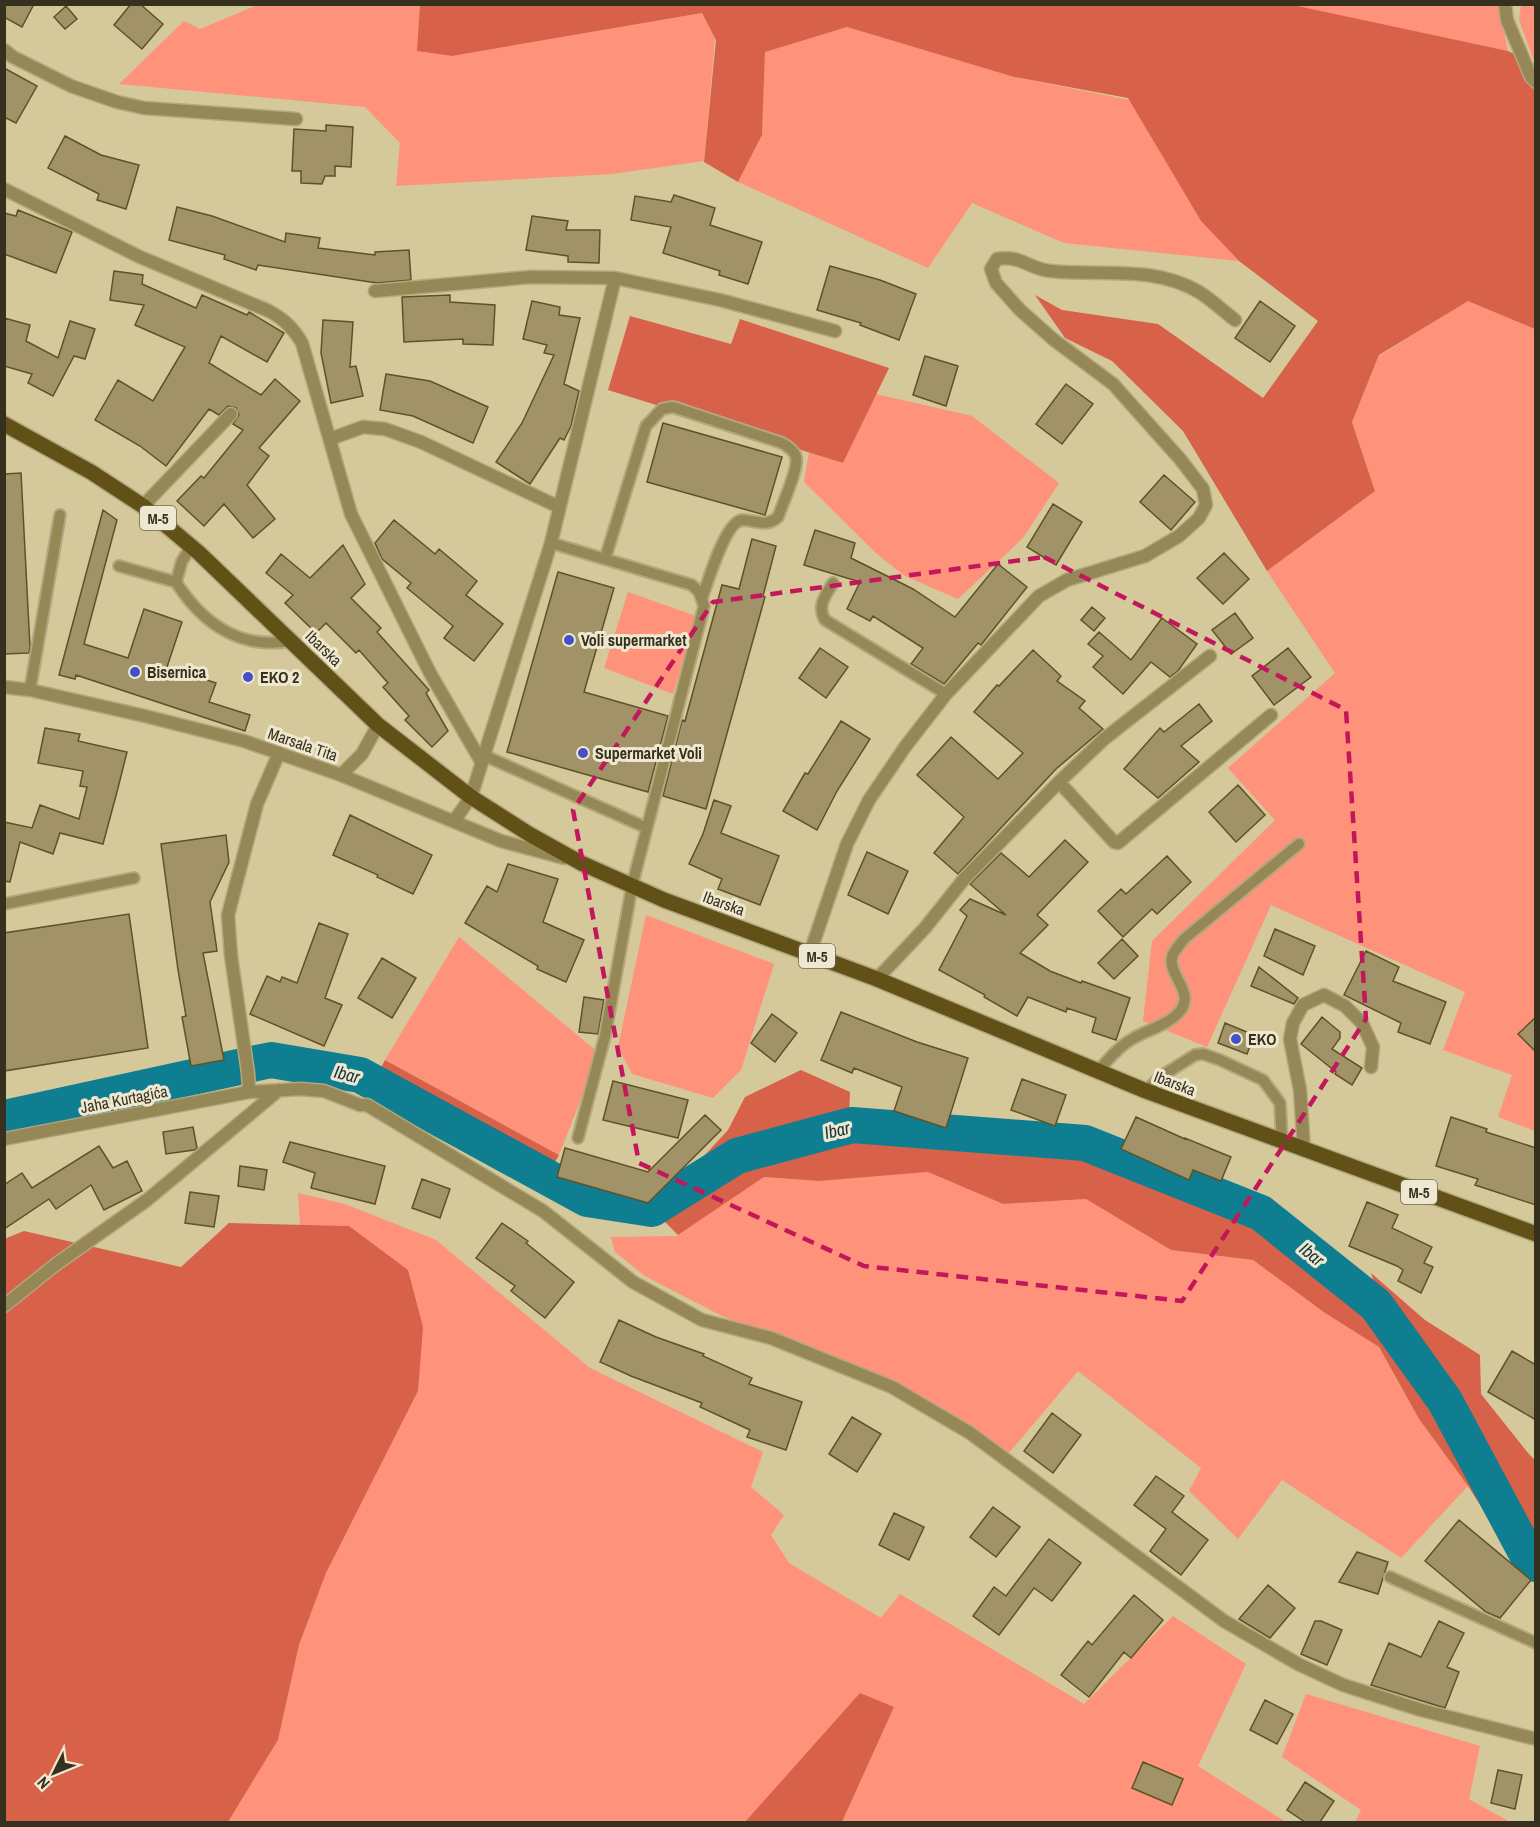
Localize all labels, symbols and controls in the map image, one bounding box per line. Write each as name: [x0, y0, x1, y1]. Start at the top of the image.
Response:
road number: M-5: [140, 506, 176, 530]
street label: Ibarska: [301, 625, 348, 671]
place label: Voli supermarket: [581, 629, 687, 651]
marker: Voli supermarket: [562, 633, 576, 647]
place label: Bisernica: [147, 661, 207, 683]
marker: Bisernica: [128, 665, 142, 679]
place label: EKO 2: [260, 666, 299, 688]
marker: EKO 2: [241, 670, 255, 684]
street label: Marsala Tita: [265, 722, 341, 766]
place label: Supermarket Voli: [595, 742, 702, 764]
marker: Supermarket Voli: [576, 746, 590, 760]
street label: Ibarska: [700, 885, 749, 921]
road number: M-5: [799, 944, 835, 968]
place label: EKO: [1248, 1028, 1276, 1050]
marker: EKO: [1229, 1032, 1243, 1046]
water label: Ibar: [332, 1059, 363, 1089]
street label: Ibarska: [1151, 1065, 1200, 1101]
street label: Jaha Kurtagića: [79, 1080, 170, 1118]
water label: Ibar: [822, 1115, 853, 1145]
road number: M-5: [1401, 1180, 1437, 1204]
water label: Ibar: [1294, 1236, 1331, 1272]
north arrow: [24, 1743, 84, 1803]
text: N: [32, 1772, 54, 1794]

